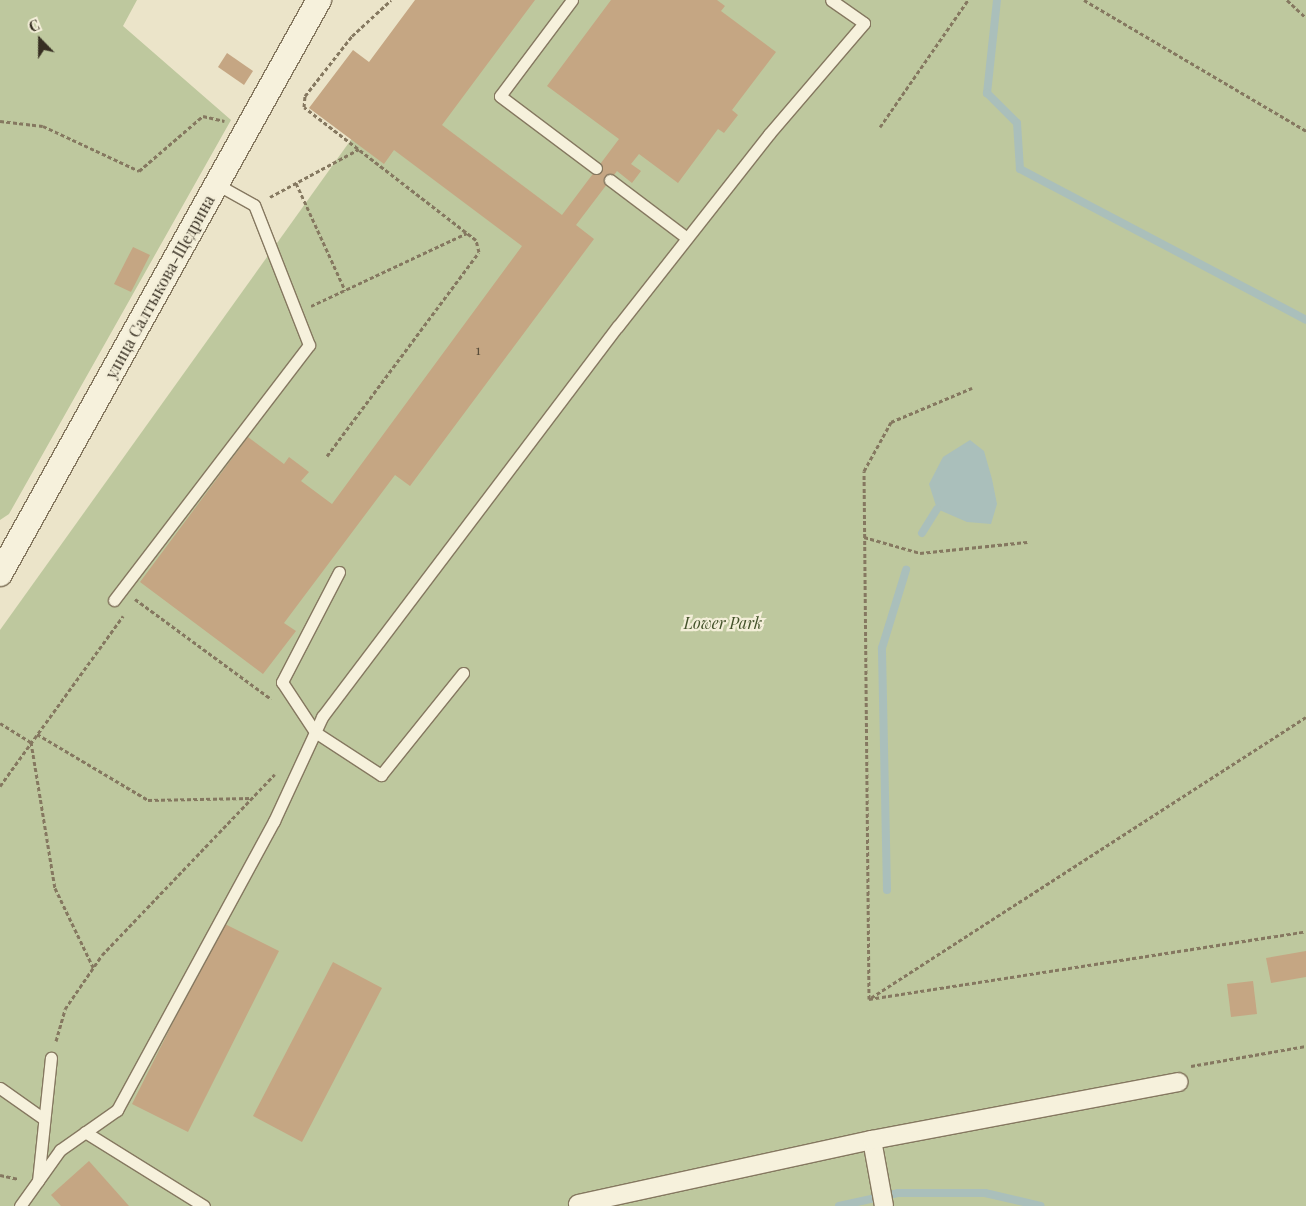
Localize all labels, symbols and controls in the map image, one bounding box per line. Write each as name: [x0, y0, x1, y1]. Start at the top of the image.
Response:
north arrow: [15, 15, 65, 65]
text: С: [26, 15, 42, 36]
street label: улица Салтыкова-Щедрина: [101, 192, 219, 382]
house number: 1: [475, 342, 481, 358]
park label: Lower Park: [684, 613, 762, 633]

